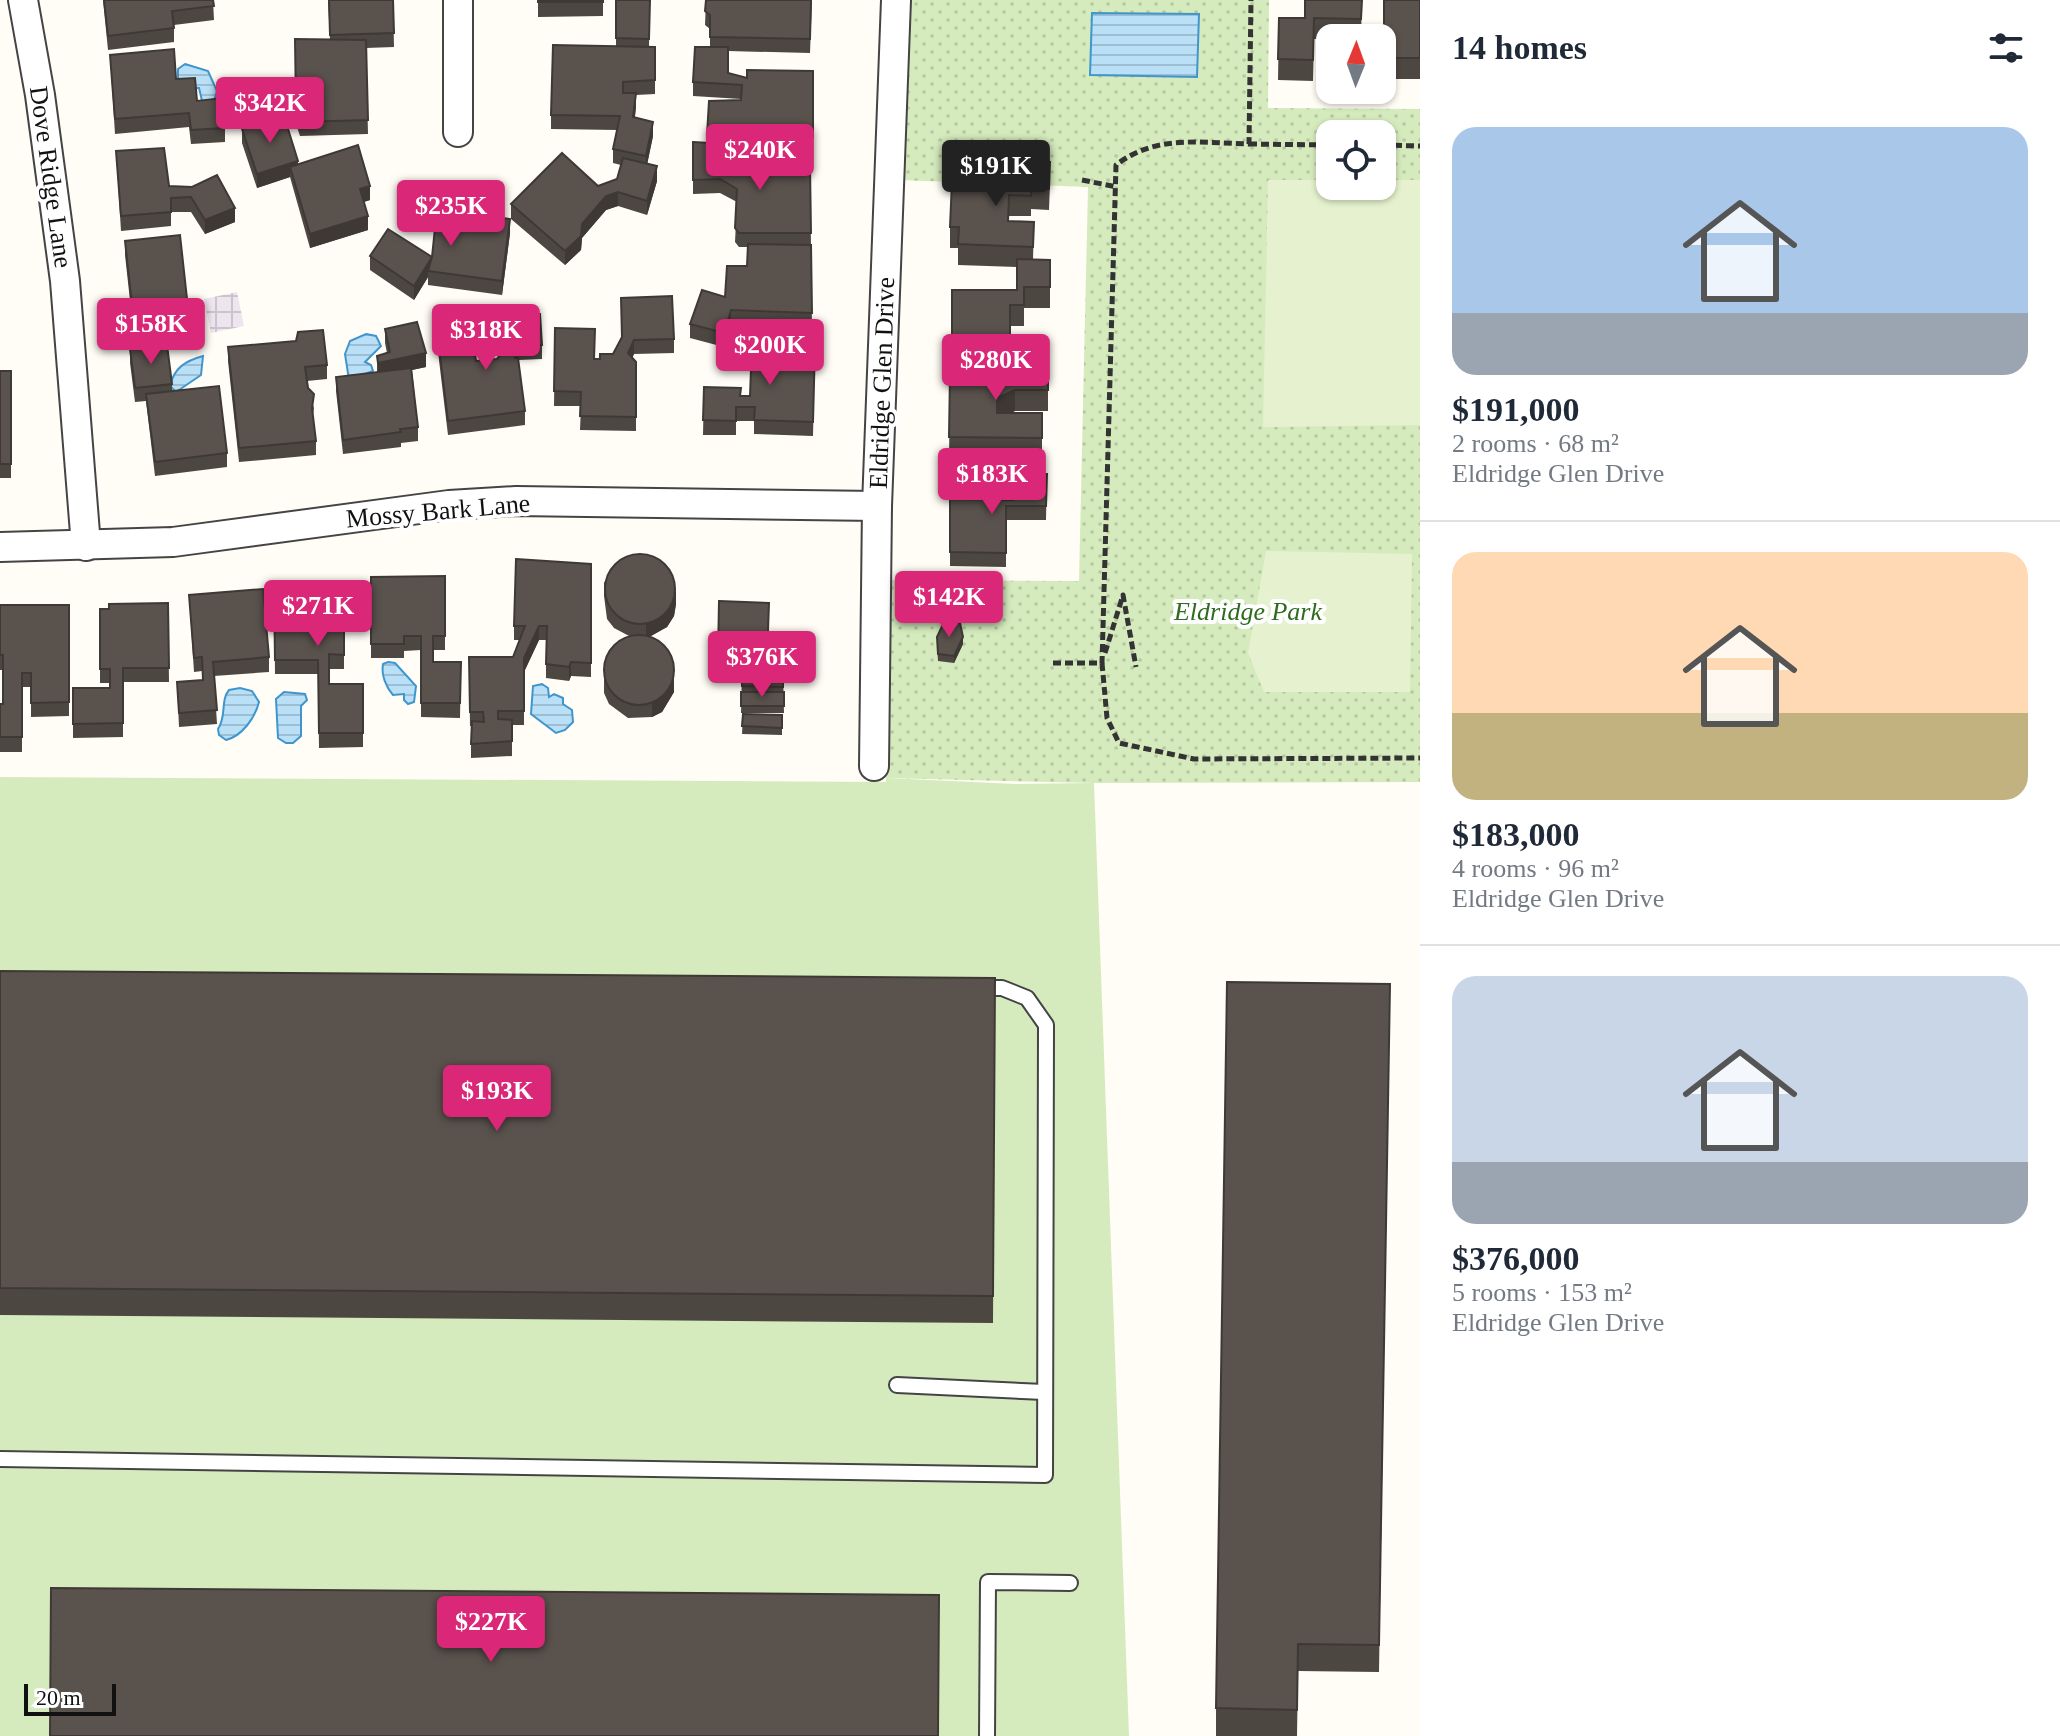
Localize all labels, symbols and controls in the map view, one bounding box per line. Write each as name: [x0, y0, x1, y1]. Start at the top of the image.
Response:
north arrow: [1316, 24, 1396, 104]
map controls: [1316, 24, 1396, 200]
icon: filters: [1984, 26, 2028, 70]
text: 14 homes: [1452, 29, 1587, 66]
pin: $342K: [214, 77, 326, 145]
street label: Dove Ridge Lane: [24, 84, 78, 270]
text: $342K: [234, 88, 306, 117]
button: locate: [1316, 120, 1396, 200]
pin: $240K: [704, 124, 816, 192]
text: $240K: [724, 135, 796, 164]
pin: $191K: [940, 140, 1052, 208]
text: $191K: [960, 151, 1032, 180]
icon: home: [1668, 179, 1812, 323]
pin: $235K: [395, 180, 507, 248]
text: $235K: [415, 191, 487, 220]
street label: Eldridge Glen Drive: [864, 276, 900, 490]
pin: $158K: [95, 298, 207, 366]
pin: $318K: [430, 304, 542, 372]
text: $158K: [115, 309, 187, 338]
text: $318K: [450, 315, 522, 344]
pin: $200K: [714, 319, 826, 387]
text: $200K: [734, 330, 806, 359]
pin: $280K: [940, 334, 1052, 402]
text: $280K: [960, 345, 1032, 374]
text: $191,000: [1452, 391, 1580, 428]
text: 2 rooms · 68 m²: [1452, 429, 1619, 458]
pin: $183K: [936, 448, 1048, 516]
text: $183K: [956, 459, 1028, 488]
text: Eldridge Glen Drive: [1452, 459, 1664, 488]
street label: Mossy Bark Lane: [345, 488, 531, 534]
pin: $142K: [893, 571, 1005, 639]
pin: $271K: [262, 580, 374, 648]
text: $142K: [913, 582, 985, 611]
text: $271K: [282, 591, 354, 620]
park label: Eldridge Park: [1173, 597, 1322, 626]
icon: home: [1668, 604, 1812, 748]
pin: $376K: [706, 631, 818, 699]
text: $376K: [726, 642, 798, 671]
text: $183,000: [1452, 816, 1580, 853]
text: 4 rooms · 96 m²: [1452, 854, 1619, 883]
text: Eldridge Glen Drive: [1452, 884, 1664, 913]
icon: home: [1668, 1028, 1812, 1172]
pin: $193K: [441, 1065, 553, 1133]
text: $193K: [461, 1076, 533, 1105]
text: $376,000: [1452, 1240, 1580, 1277]
text: 5 rooms · 153 m²: [1452, 1278, 1632, 1307]
text: Eldridge Glen Drive: [1452, 1308, 1664, 1337]
pin: $227K: [435, 1596, 547, 1664]
text: $227K: [455, 1607, 527, 1636]
scale bar: [24, 1680, 116, 1716]
text: 20 m: [36, 1685, 81, 1710]

